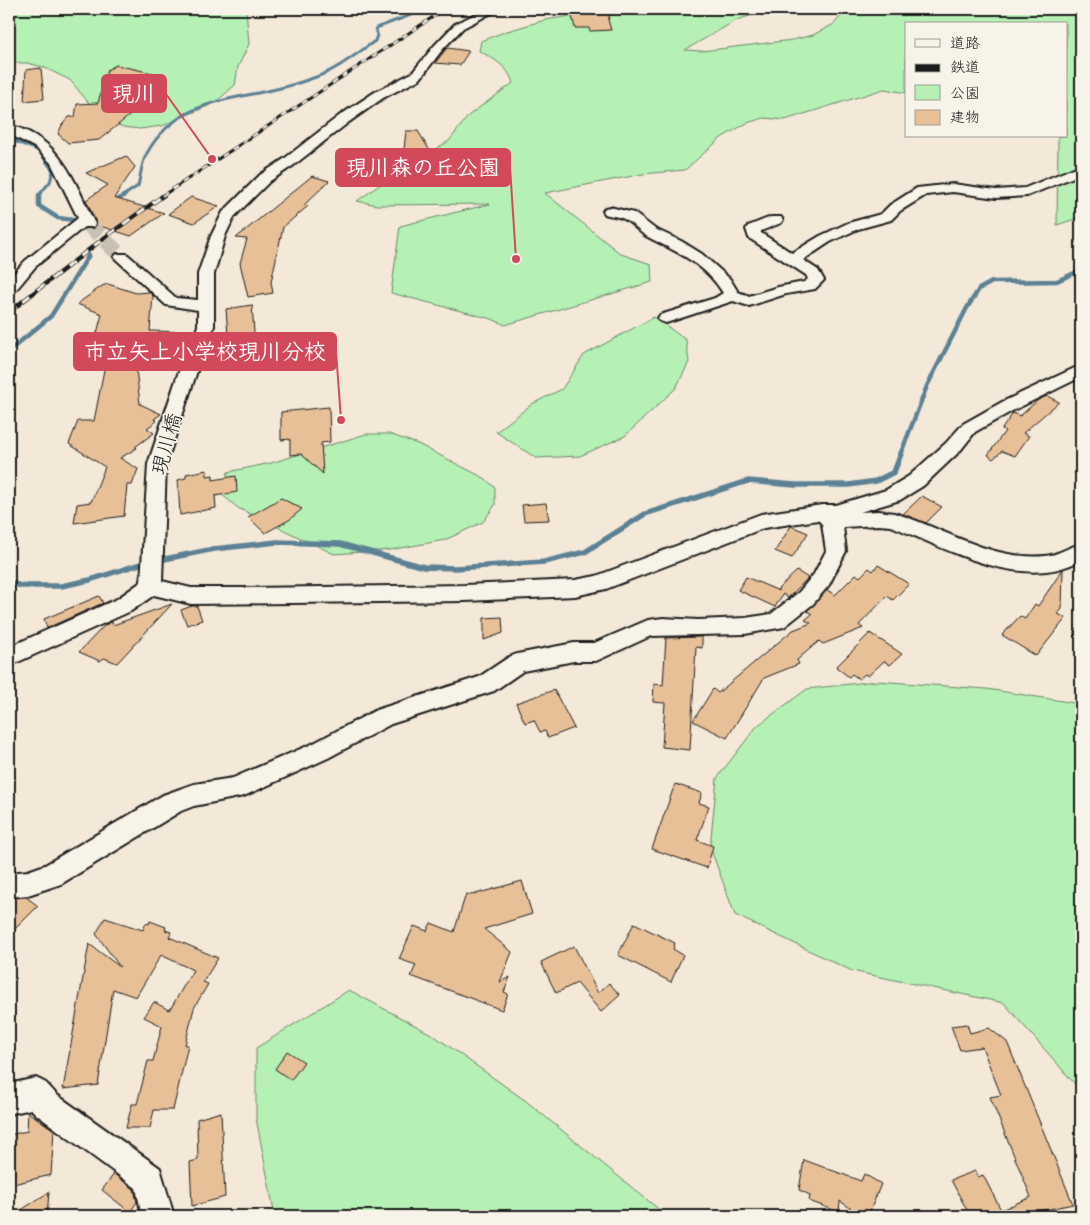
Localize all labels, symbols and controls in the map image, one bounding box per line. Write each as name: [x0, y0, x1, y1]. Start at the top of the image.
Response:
legend: [905, 22, 1068, 138]
text: 道路: [950, 34, 980, 52]
text: 鉄道: [950, 58, 980, 76]
callout: 現川: [102, 75, 166, 112]
text: 現川: [112, 80, 156, 107]
text: 公園: [950, 84, 980, 102]
text: 建物: [950, 108, 980, 126]
callout: 現川森の丘公園: [336, 149, 510, 186]
text: 現川森の丘公園: [346, 154, 500, 181]
callout: 市立矢上小学校現川分校: [74, 333, 336, 370]
text: 市立矢上小学校現川分校: [84, 338, 326, 365]
street label: 現川橋: [146, 410, 186, 478]

